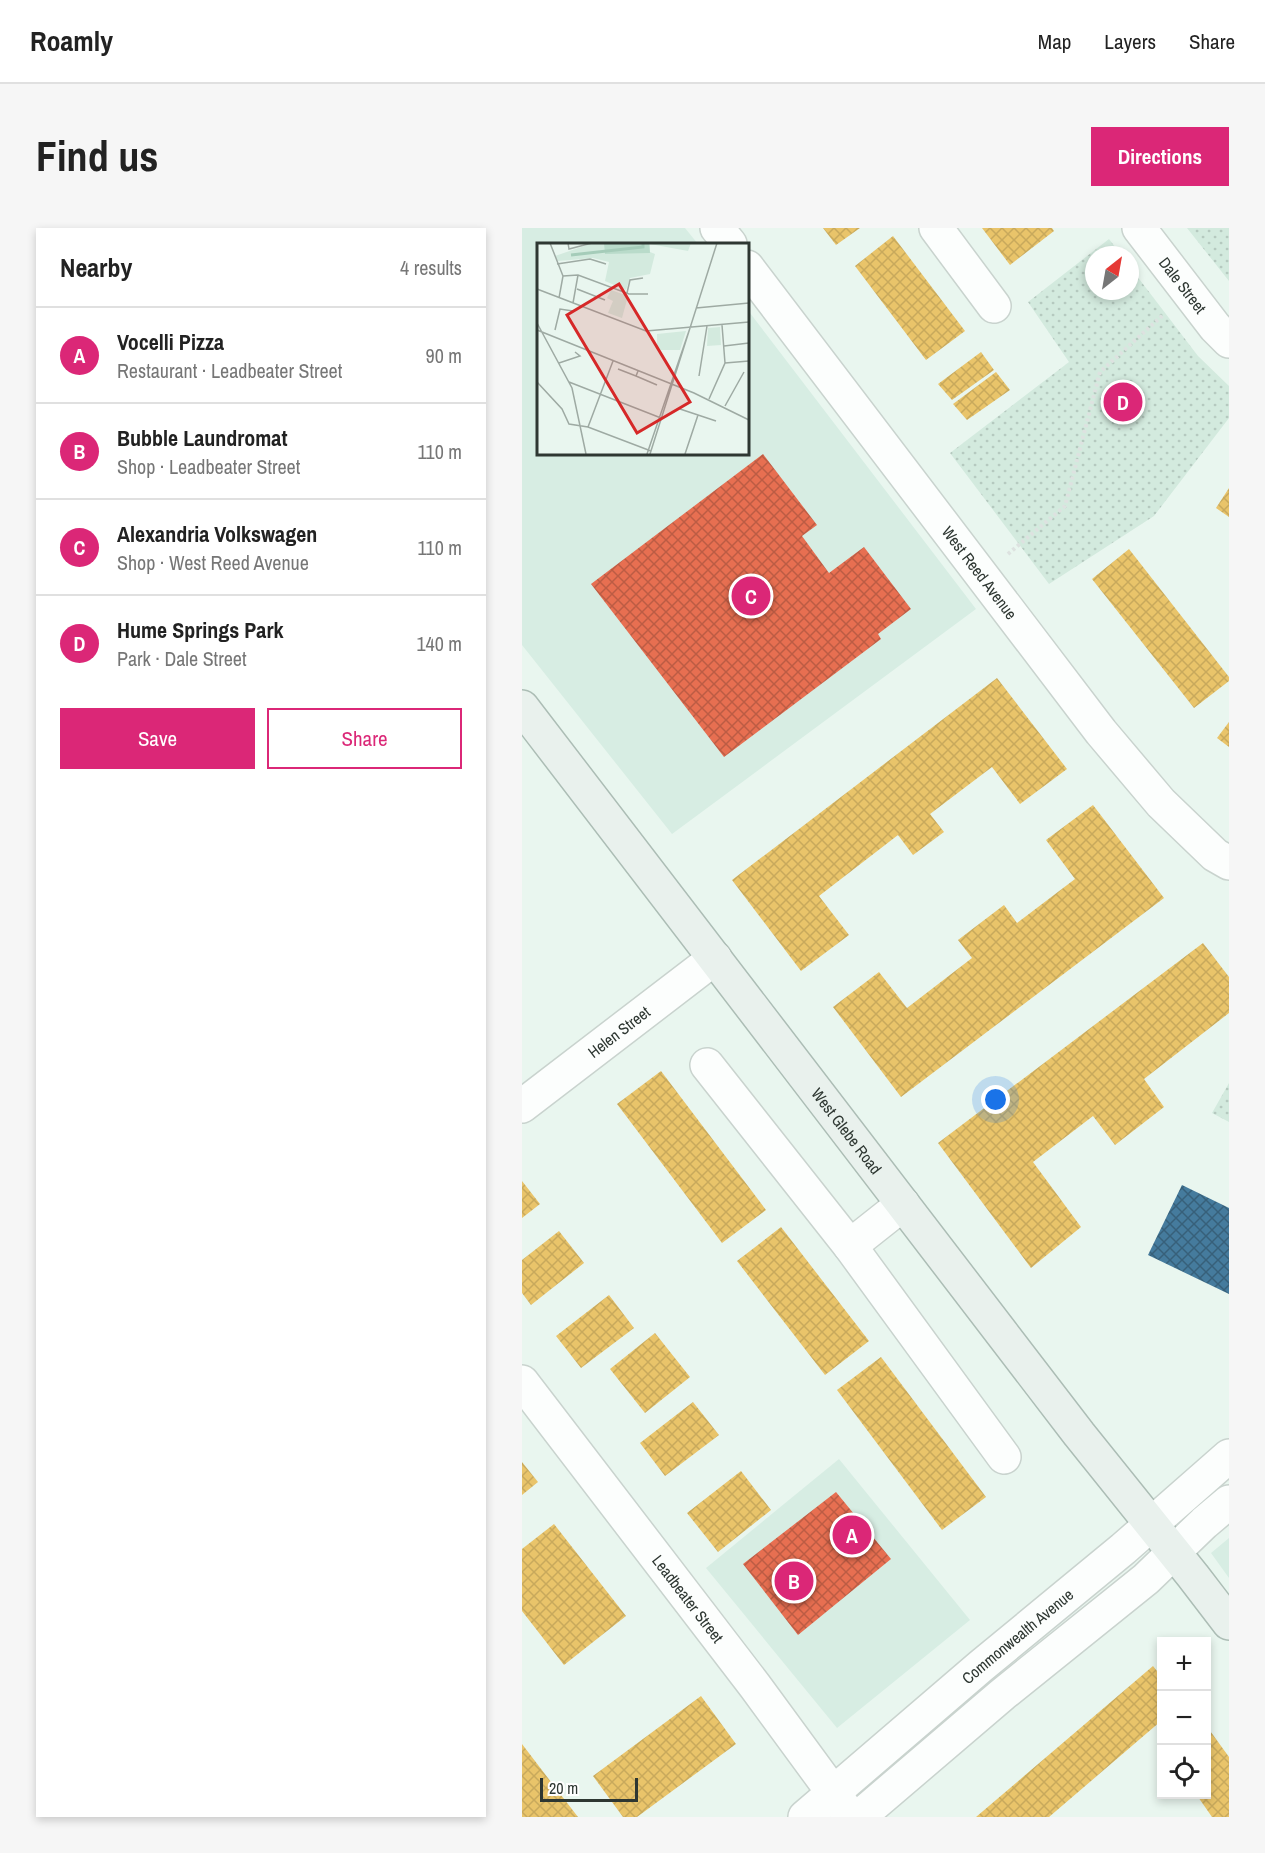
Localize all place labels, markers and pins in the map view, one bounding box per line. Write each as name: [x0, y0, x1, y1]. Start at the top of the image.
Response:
pin: D: [1104, 380, 1142, 424]
pin: C: [732, 574, 770, 619]
pin: A: [832, 1512, 872, 1558]
pin: B: [774, 1558, 814, 1604]

